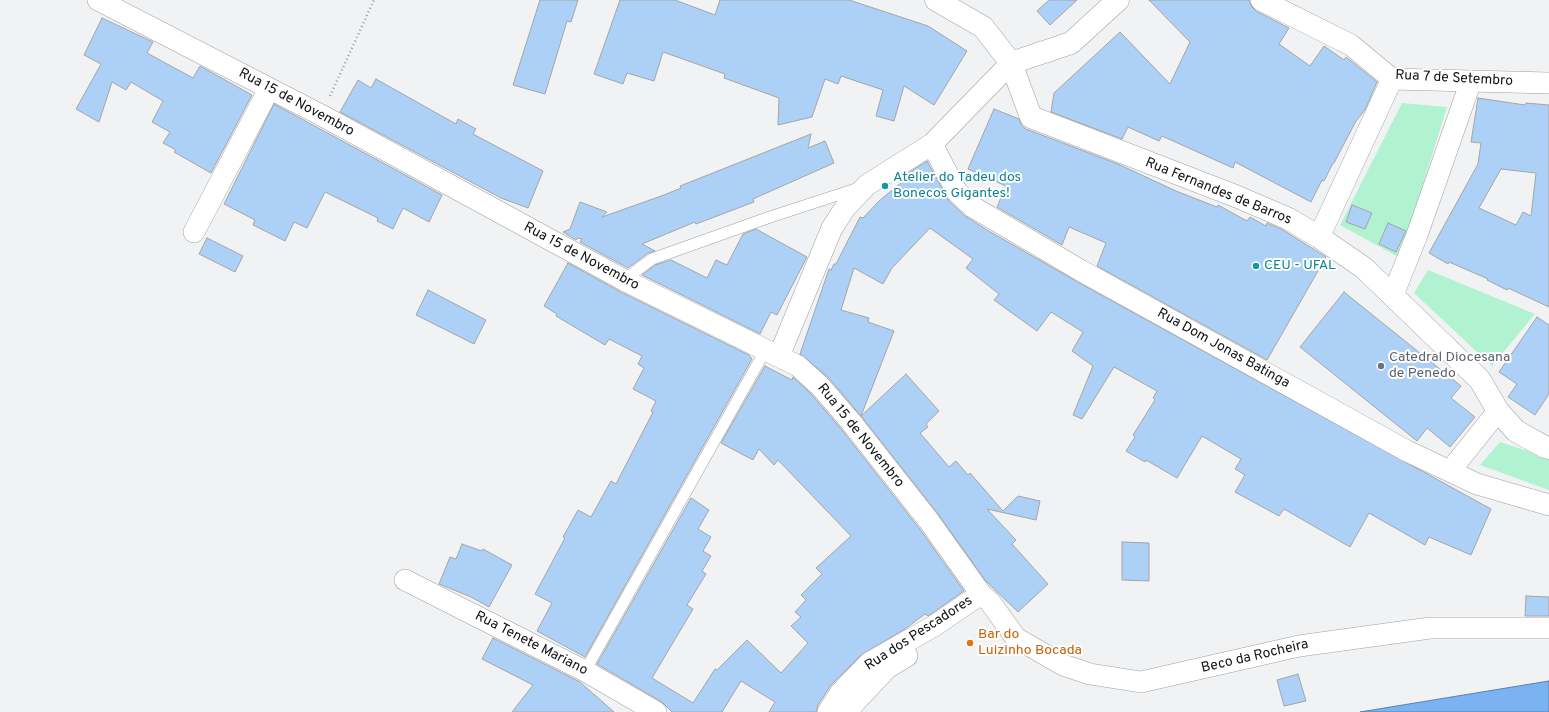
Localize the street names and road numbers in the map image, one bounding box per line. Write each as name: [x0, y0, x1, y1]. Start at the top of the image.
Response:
street label: Rua 15 de Novembro: [235, 65, 357, 141]
street label: Rua 7 de Setembro: [1395, 68, 1513, 90]
street label: Rua Fernandes de Barros: [1142, 155, 1294, 229]
street label: Rua 15 de Novembro: [520, 219, 642, 295]
street label: Rua Dom Jonas Batinga: [1154, 306, 1292, 392]
street label: Rua 15 de Novembro: [813, 381, 907, 491]
street label: Rua dos Pescadores: [862, 593, 976, 675]
street label: Rua Tenete Mariano: [472, 608, 590, 680]
street label: Beco da Rocheira: [1200, 636, 1310, 678]

